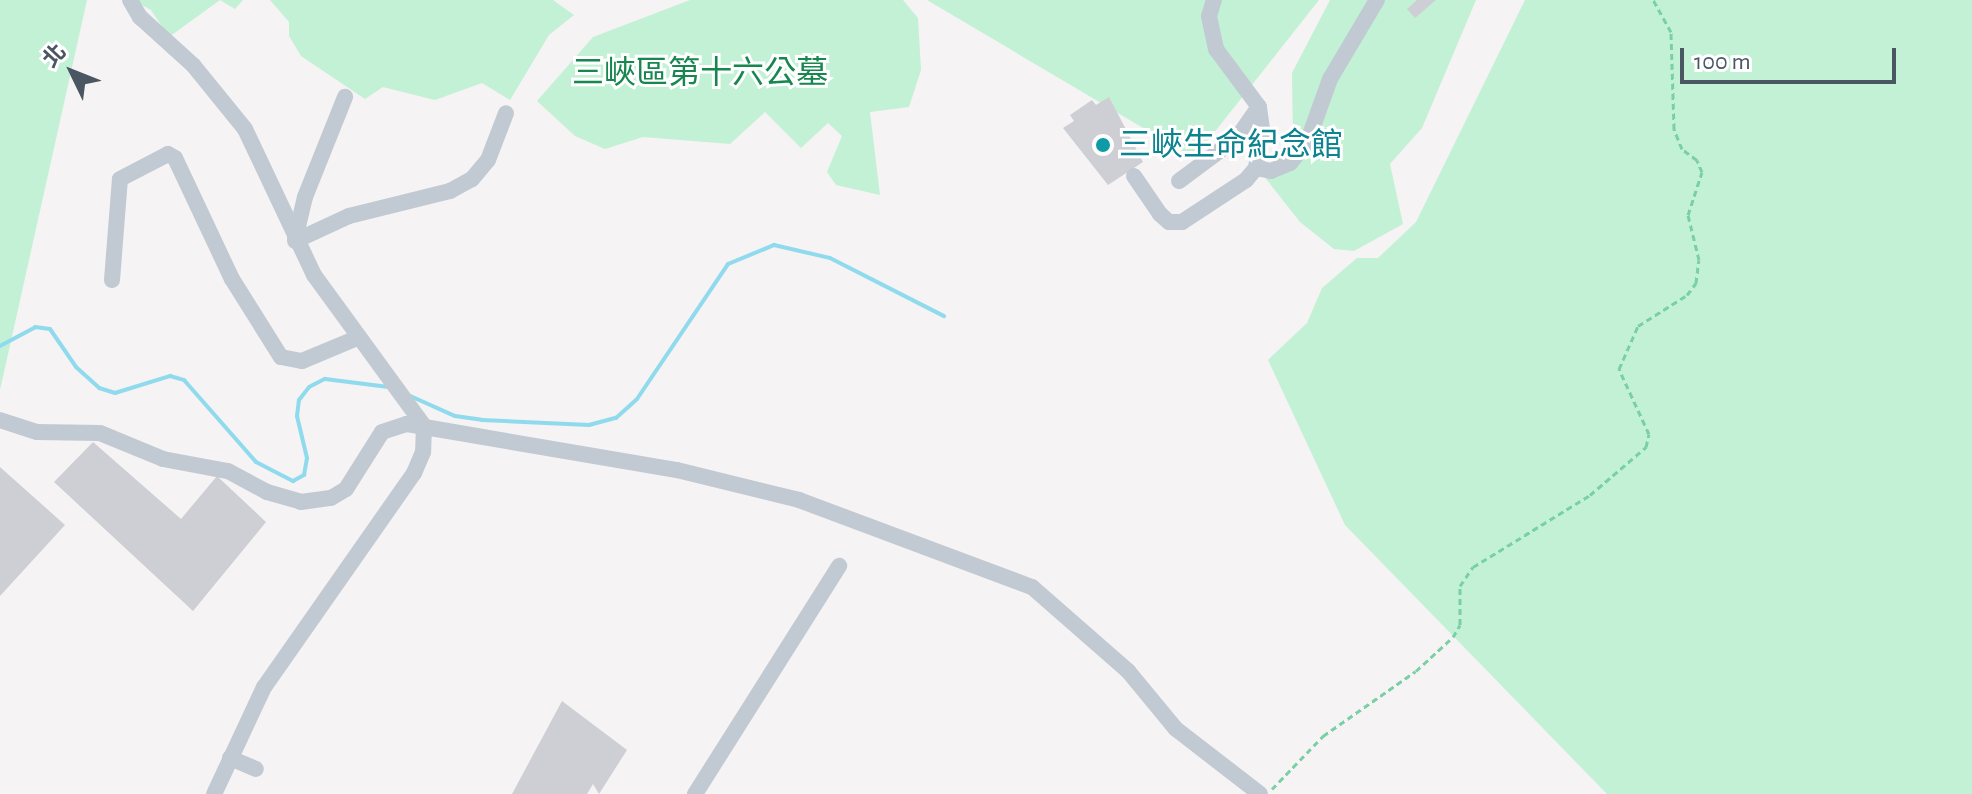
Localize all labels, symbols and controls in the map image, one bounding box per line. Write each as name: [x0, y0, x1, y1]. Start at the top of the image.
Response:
north arrow: [32, 32, 112, 112]
scale bar: [1684, 32, 1900, 82]
text: 北: [39, 40, 70, 71]
text: 100 m: [1694, 50, 1751, 74]
park label: 三峽區第十六公墓: [572, 54, 828, 92]
place label: 三峽生命紀念館: [1119, 126, 1343, 164]
marker: 三峽生命紀念館: [1094, 136, 1112, 154]

